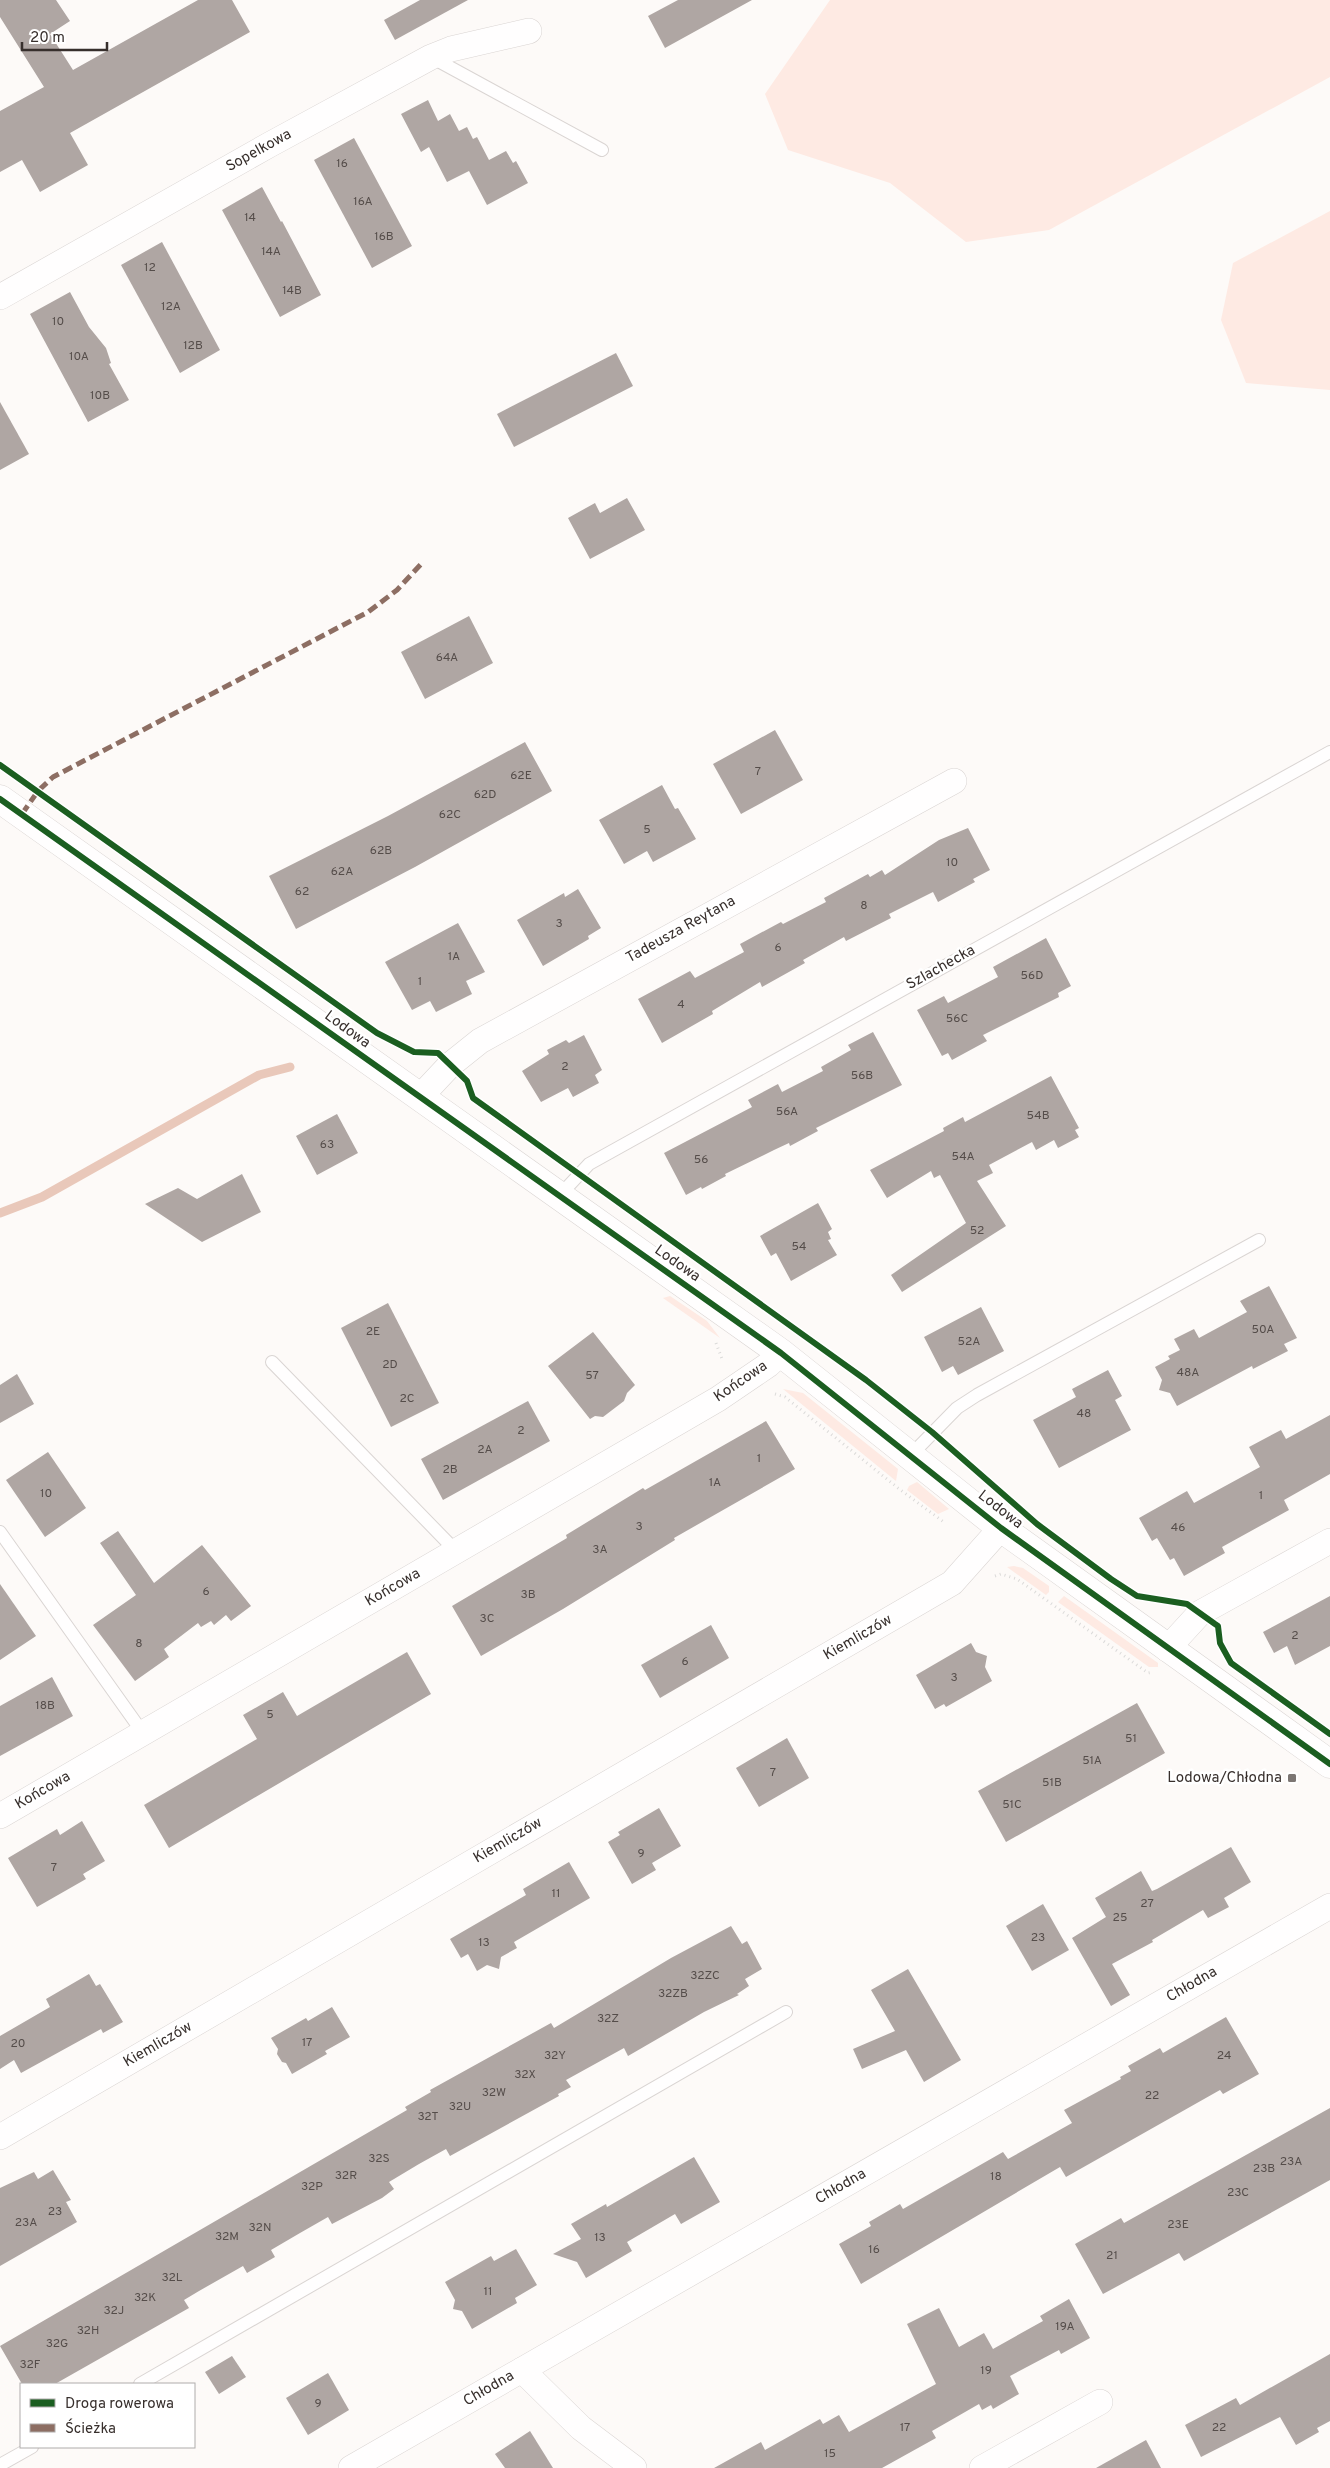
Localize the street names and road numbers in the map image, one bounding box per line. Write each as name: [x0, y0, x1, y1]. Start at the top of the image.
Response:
street label: Sopelkowa: [223, 125, 295, 177]
street label: Tadeusza Reytana: [623, 892, 739, 968]
street label: Szlachecka: [903, 941, 979, 995]
street label: Lodowa: [320, 1007, 374, 1053]
street label: Lodowa: [650, 1241, 704, 1287]
street label: Końcowa: [710, 1357, 772, 1407]
street label: Lodowa: [974, 1486, 1026, 1534]
street label: Końcowa: [362, 1565, 424, 1611]
street label: Kiemliczów: [820, 1611, 896, 1665]
street label: Końcowa: [12, 1768, 74, 1814]
street label: Kiemliczów: [470, 1814, 546, 1868]
street label: Chłodna: [1163, 1963, 1221, 2007]
street label: Kiemliczów: [120, 2018, 196, 2072]
street label: Chłodna: [812, 2165, 870, 2209]
street label: Chłodna: [460, 2367, 518, 2411]

